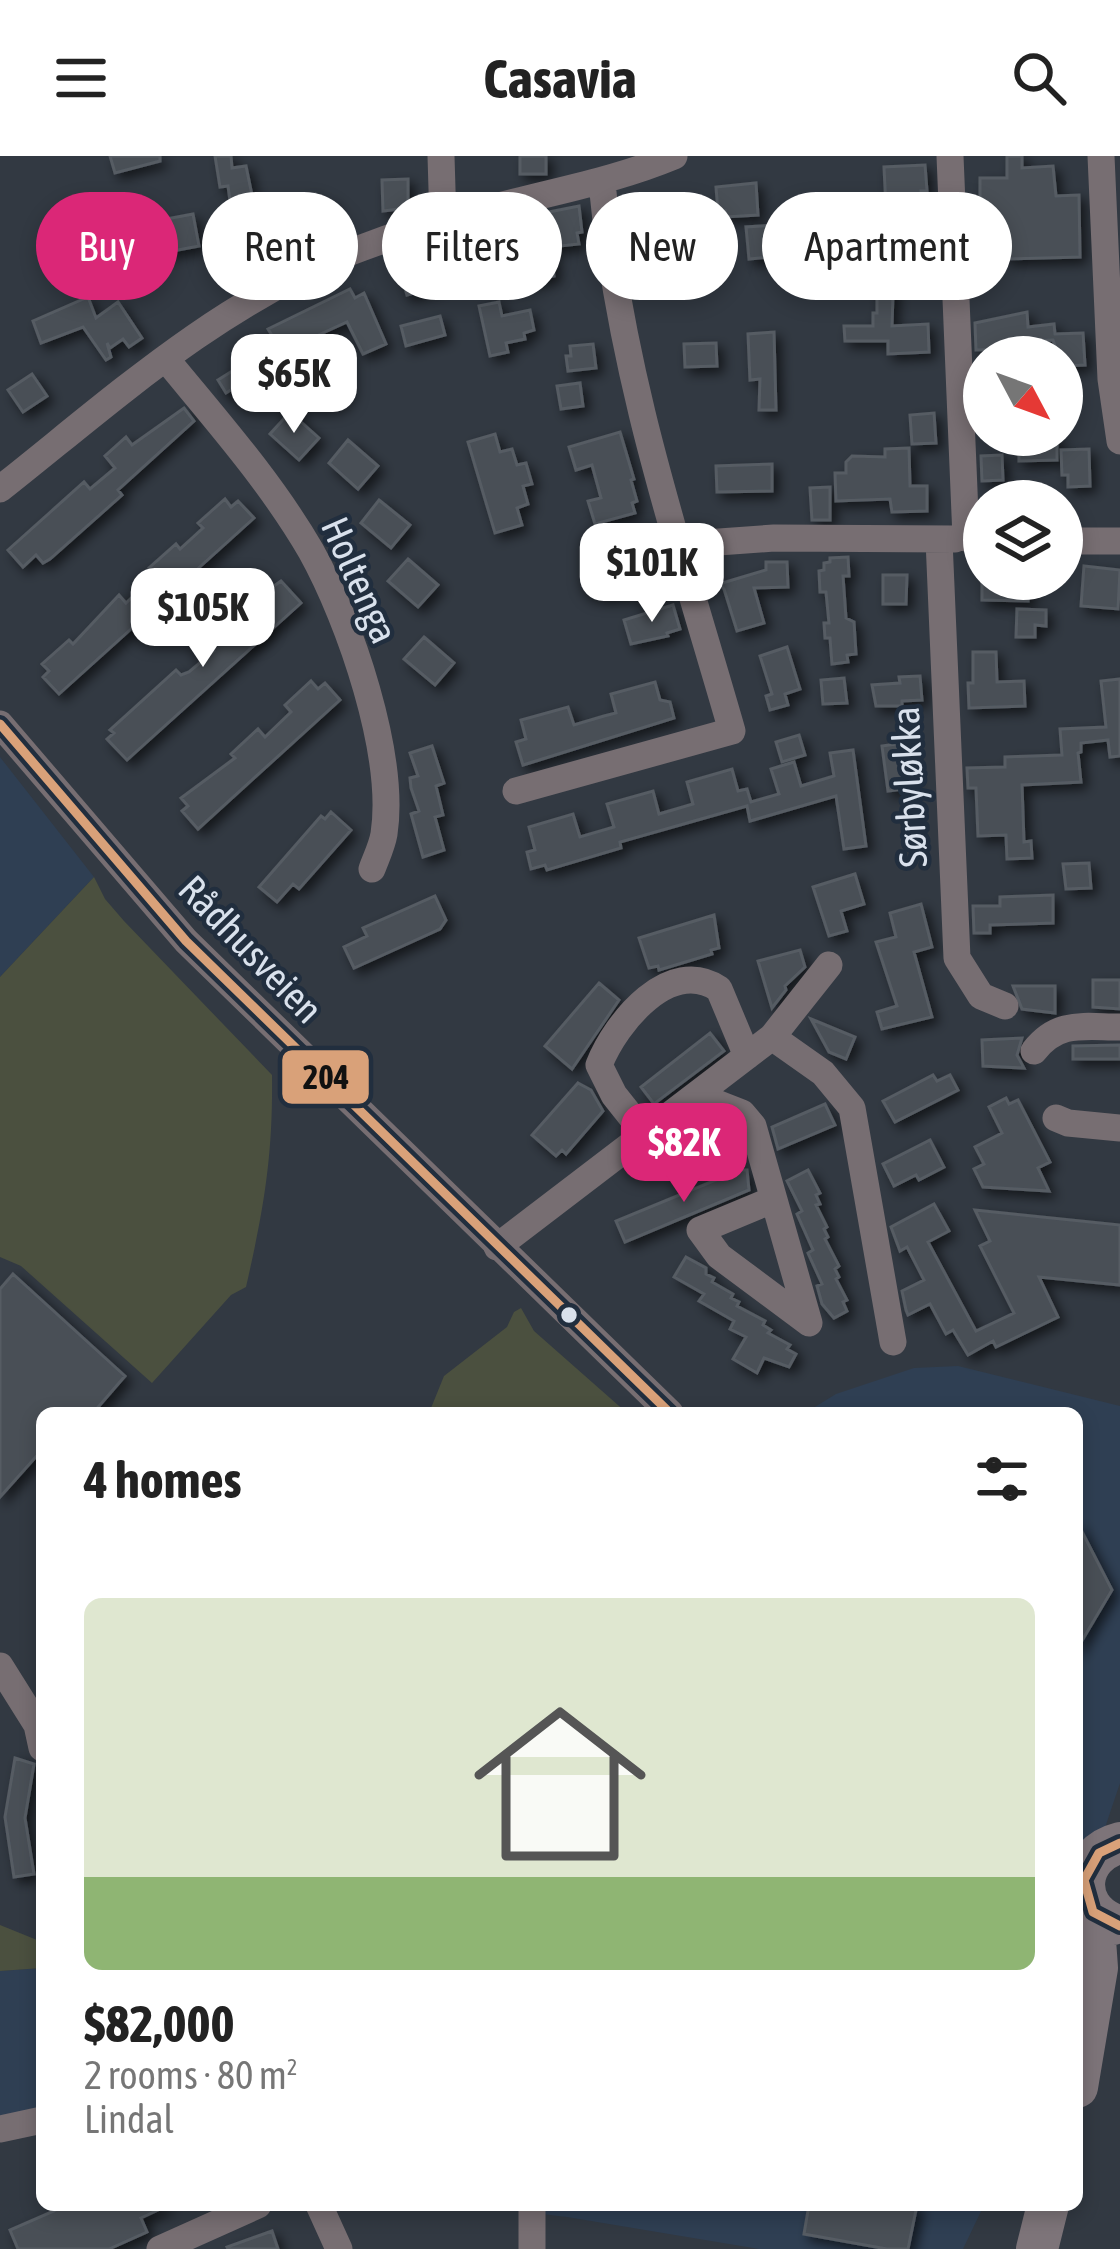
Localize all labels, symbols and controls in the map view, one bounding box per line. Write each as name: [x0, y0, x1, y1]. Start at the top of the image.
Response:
icon: menu: [48, 45, 114, 111]
icon: search: [1006, 45, 1072, 111]
text: Casavia: [483, 48, 637, 109]
chip: Buy: [36, 192, 178, 300]
chip: Rent: [202, 192, 358, 300]
chip: Filters: [382, 192, 562, 300]
chip: New: [586, 192, 738, 300]
chip: Apartment: [762, 192, 1012, 300]
pin: $65K: [223, 334, 365, 436]
north arrow: [963, 336, 1083, 456]
map controls: [963, 336, 1083, 600]
text: $65K: [258, 351, 330, 395]
button: layers: [963, 480, 1083, 600]
street label: Holtenga: [313, 510, 407, 650]
pin: $101K: [568, 523, 736, 625]
text: $101K: [607, 540, 697, 584]
pin: $105K: [119, 568, 287, 670]
text: $105K: [158, 585, 248, 629]
street label: Sørbyløkka: [883, 705, 935, 869]
street label: Rådhusveien: [170, 867, 332, 1031]
line badge: 204: [280, 1048, 371, 1106]
text: 204: [303, 1058, 349, 1096]
pin: $82K: [613, 1103, 755, 1205]
text: $82K: [648, 1120, 720, 1164]
unlabelled marker: [558, 1304, 580, 1326]
icon: filters: [969, 1446, 1035, 1512]
text: 4 homes: [84, 1450, 242, 1509]
icon: home: [452, 1676, 668, 1892]
text: $82,000: [84, 1994, 234, 2053]
text: 2 rooms · 80 m²: [84, 2053, 298, 2097]
text: Lindal: [84, 2097, 174, 2141]

